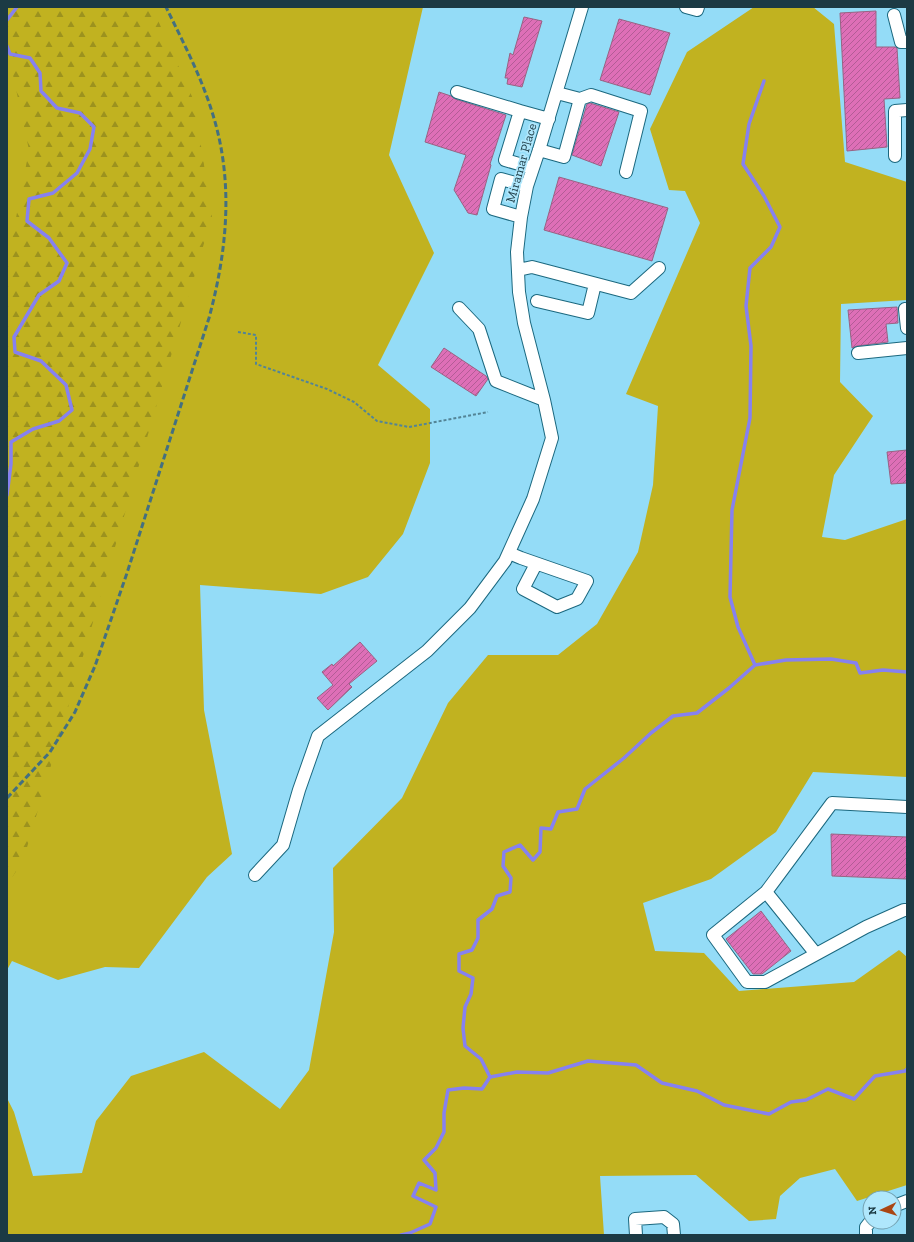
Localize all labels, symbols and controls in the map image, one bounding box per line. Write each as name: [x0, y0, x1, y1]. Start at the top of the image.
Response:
street label: Miramar Place: [503, 122, 539, 204]
north arrow: [862, 1190, 902, 1230]
text: N: [866, 1205, 879, 1215]

